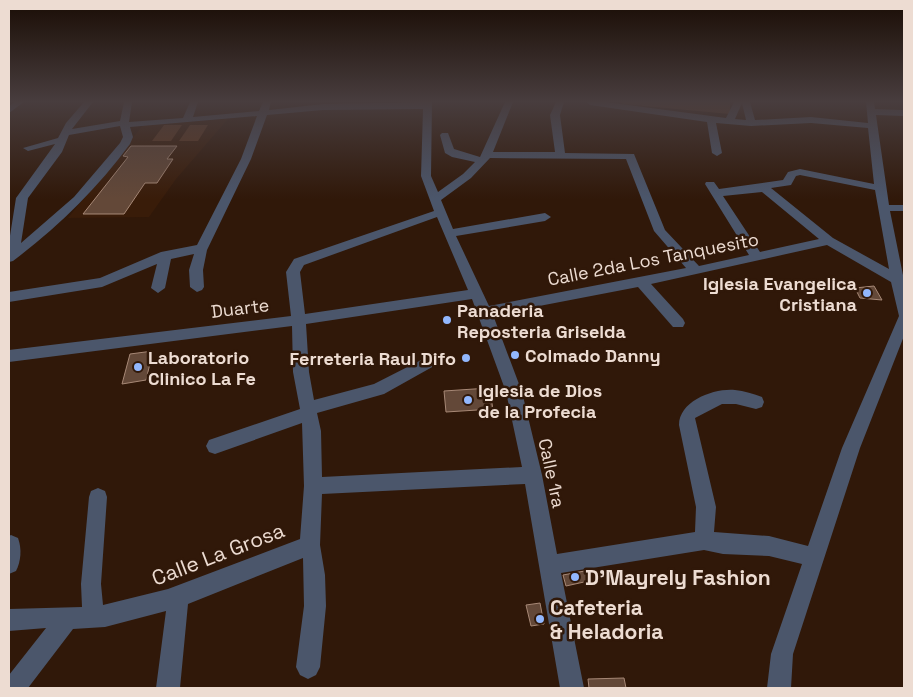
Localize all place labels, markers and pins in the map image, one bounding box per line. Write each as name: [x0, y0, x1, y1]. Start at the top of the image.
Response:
place label: Iglesia Evangelica Cristiana: [703, 272, 858, 316]
marker: Iglesia Evangelica Cristiana: [861, 287, 873, 299]
place label: Panaderia Reposteria Griselda: [457, 299, 627, 343]
marker: Panaderia Reposteria Griselda: [441, 314, 453, 326]
place label: Colmado Danny: [525, 344, 661, 367]
place label: Laboratorio Clinico La Fe: [148, 346, 256, 390]
place label: Ferreteria Raul Difo: [290, 347, 456, 370]
marker: Colmado Danny: [509, 349, 521, 361]
marker: Ferreteria Raul Difo: [460, 352, 472, 364]
marker: Laboratorio Clinico La Fe: [132, 361, 144, 373]
place label: Iglesia de Dios de la Profecia: [478, 379, 602, 423]
marker: Iglesia de Dios de la Profecia: [462, 394, 474, 406]
place label: D'Mayrely Fashion: [585, 564, 771, 591]
marker: D'Mayrely Fashion: [569, 571, 581, 583]
place label: Cafeteria & Heladoria: [550, 594, 663, 645]
marker: Cafeteria & Heladoria: [534, 613, 546, 625]

